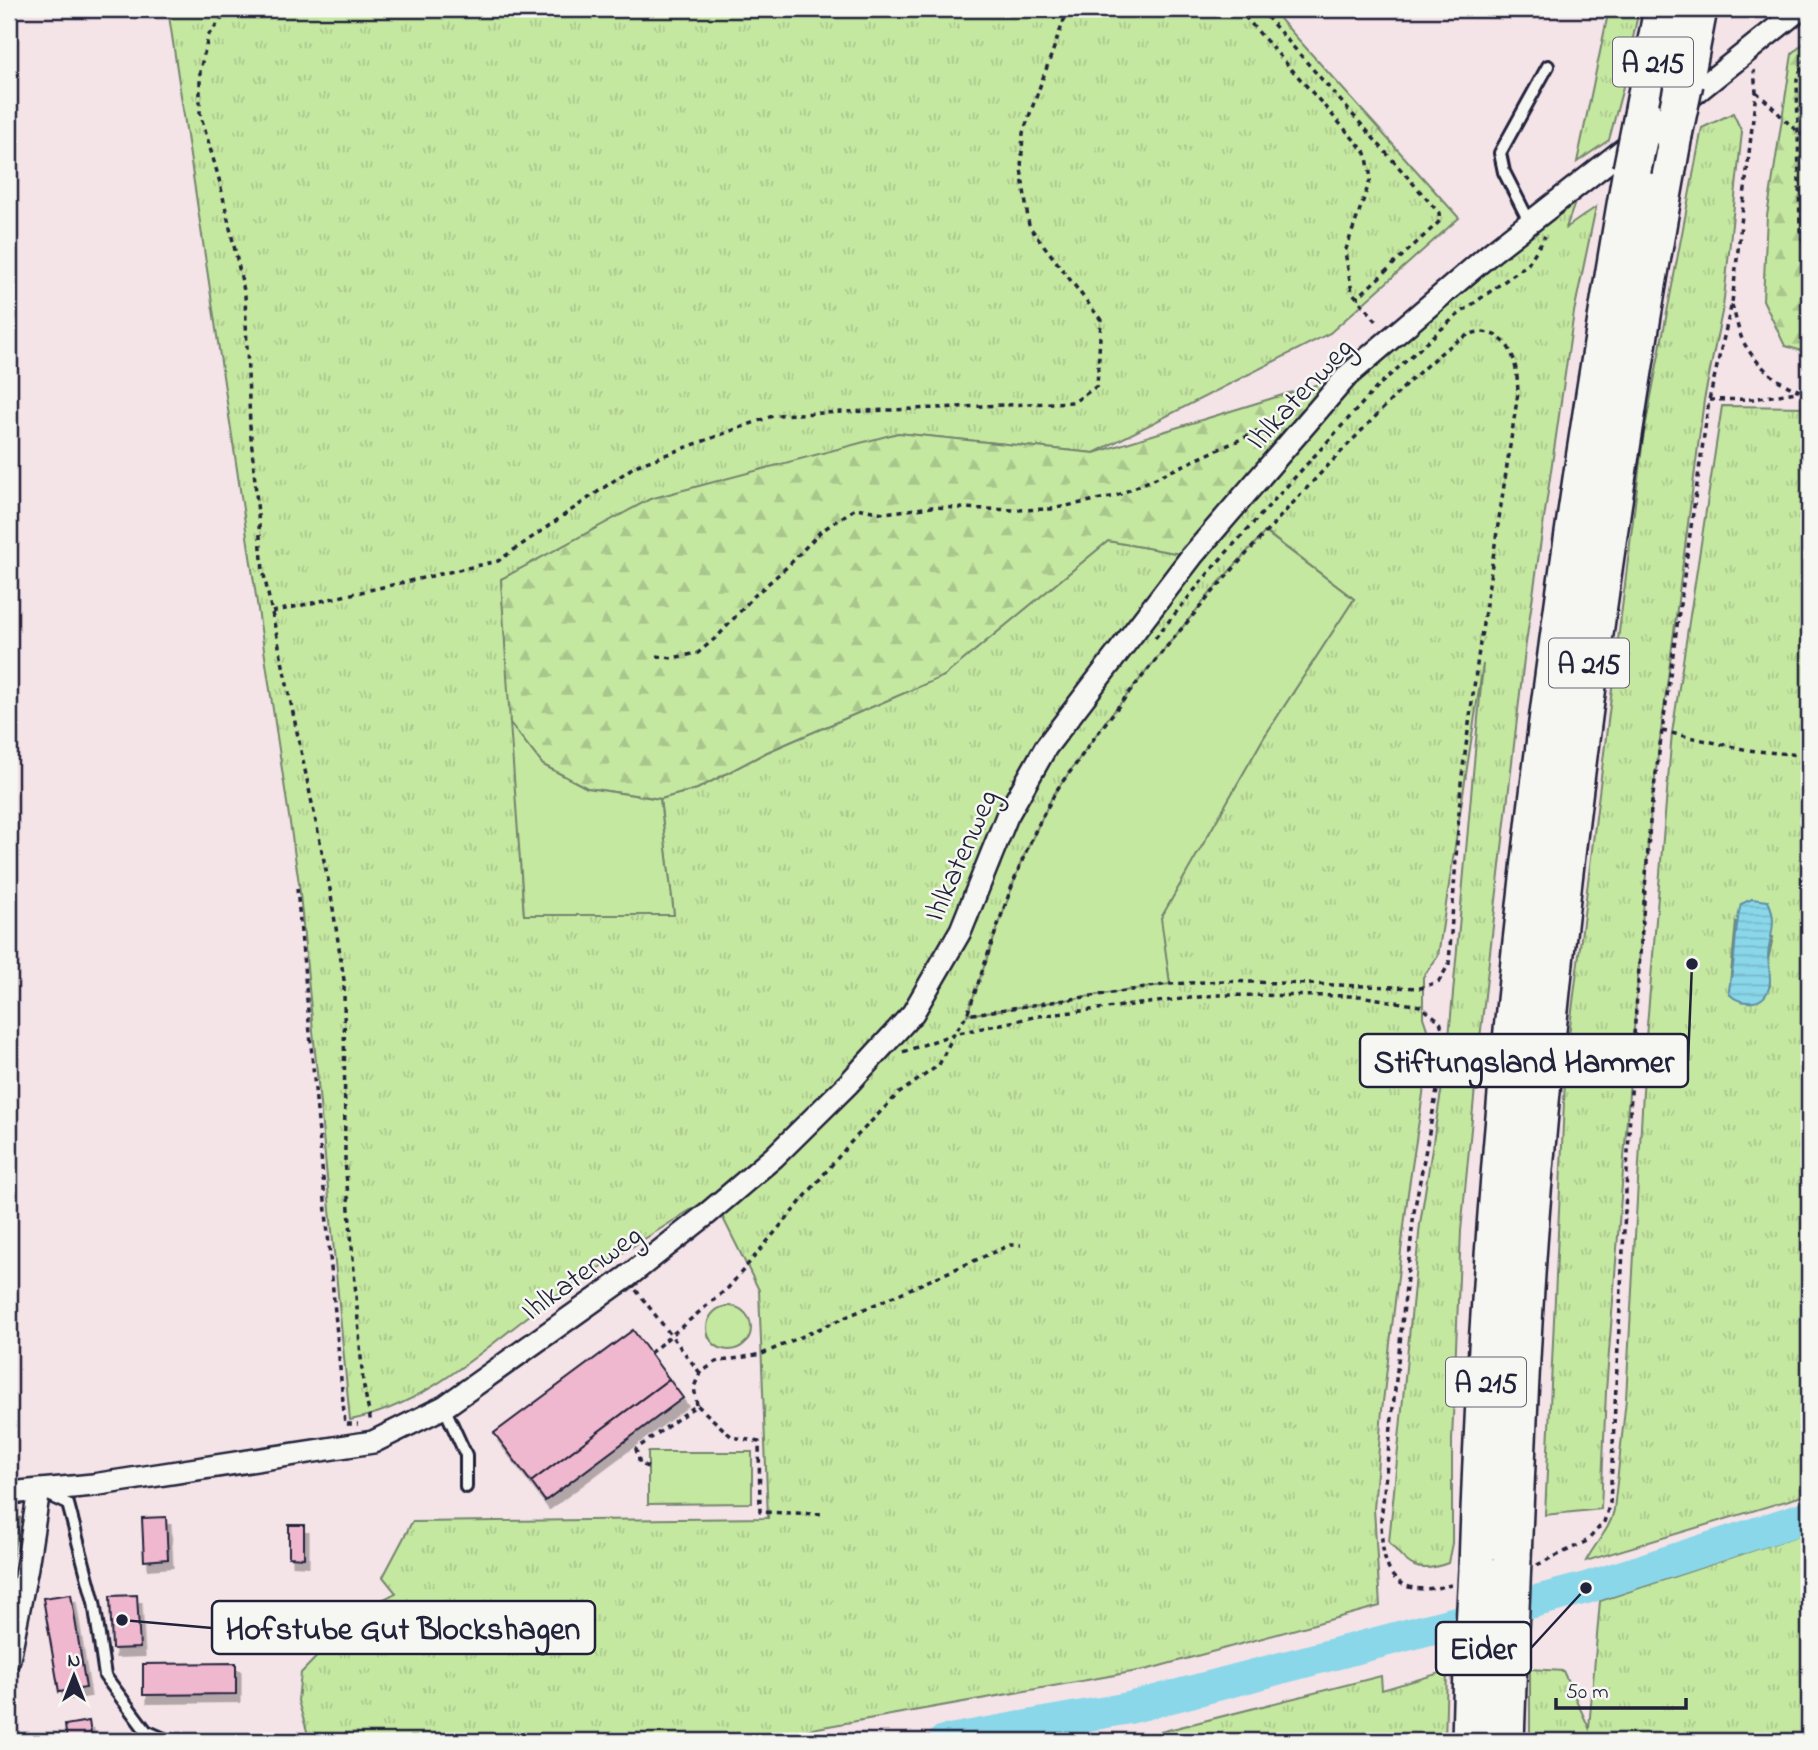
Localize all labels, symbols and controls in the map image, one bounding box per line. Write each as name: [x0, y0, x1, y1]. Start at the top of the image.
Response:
road number: A 215: [1613, 38, 1693, 86]
street label: Ihlkatenweg: [1237, 329, 1365, 461]
road number: A 215: [1549, 638, 1629, 688]
street label: Ihlkatenweg: [914, 783, 1011, 929]
callout: Stiftungsland Hammer: [1360, 1034, 1688, 1087]
text: Stiftungsland Hammer: [1374, 1041, 1675, 1089]
street label: Ihlkatenweg: [513, 1215, 653, 1334]
road number: A 215: [1446, 1358, 1526, 1406]
callout: Hofstube Gut Blockshagen: [212, 1601, 595, 1654]
text: Hofstube Gut Blockshagen: [226, 1608, 581, 1656]
callout: Eider: [1436, 1622, 1531, 1675]
text: Eider: [1449, 1628, 1518, 1675]
north arrow: [38, 1642, 108, 1712]
text: N: [68, 1648, 81, 1675]
scale bar: [1556, 1666, 1685, 1710]
text: 50 m: [1566, 1678, 1609, 1708]

